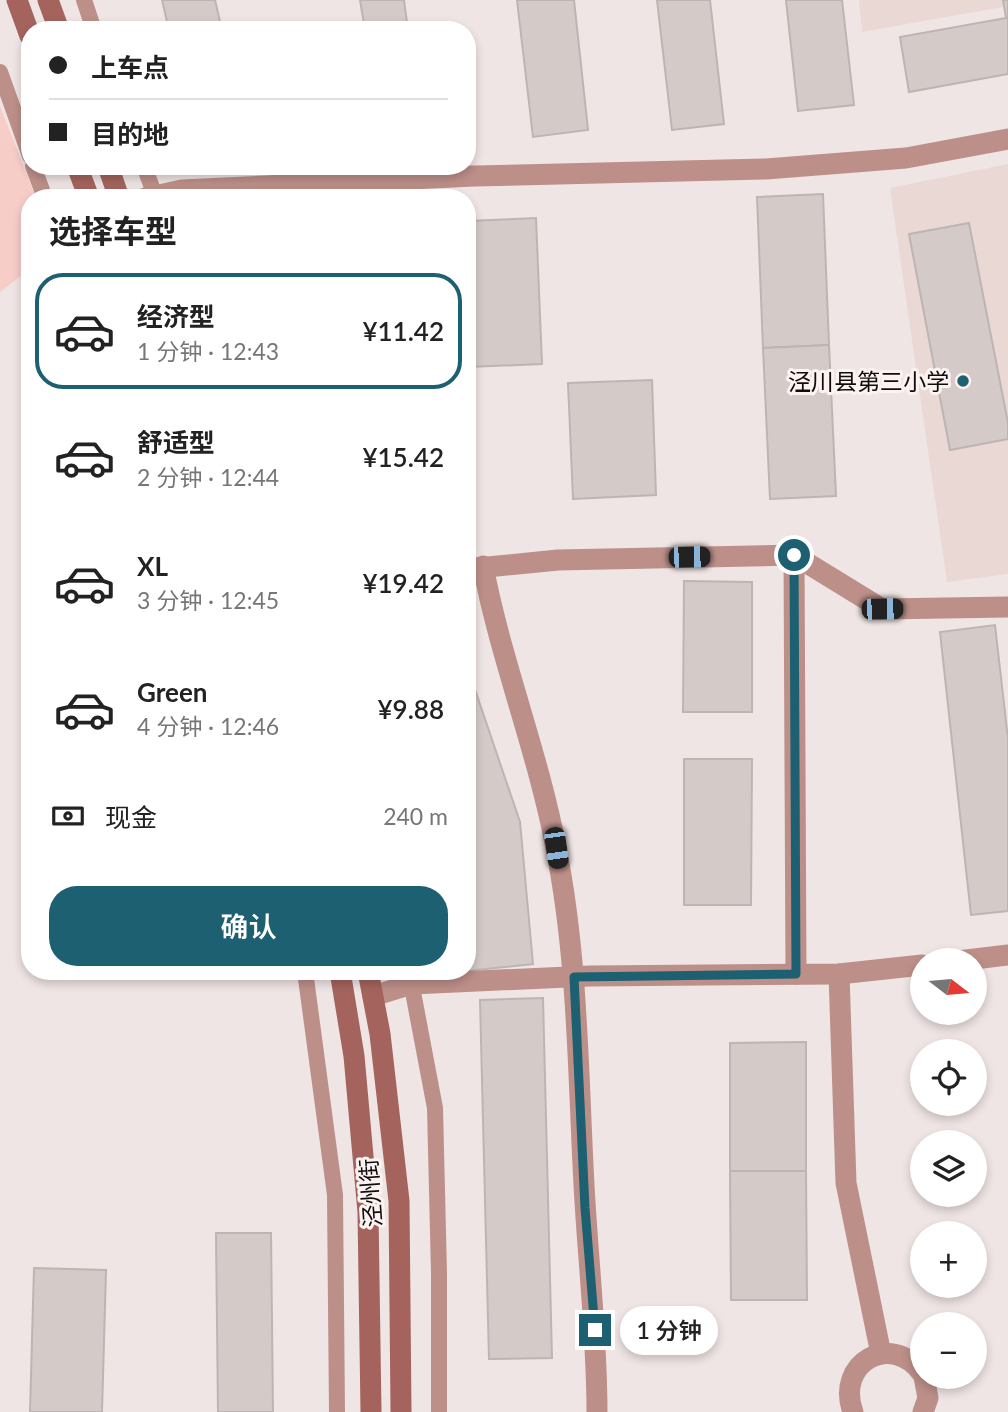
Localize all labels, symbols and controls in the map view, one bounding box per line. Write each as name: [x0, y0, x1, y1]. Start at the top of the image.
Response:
text: 上车点: [91, 51, 169, 83]
text: 目的地: [91, 118, 169, 150]
text: 选择车型: [49, 211, 177, 250]
icon: car: [53, 300, 116, 363]
text: 经济型: [137, 300, 215, 332]
text: ¥11.42: [362, 315, 444, 347]
text: 1 分钟 · 12:43: [137, 337, 279, 365]
place label: 泾川县第三小学: [788, 367, 949, 395]
marker: 泾川县第三小学: [955, 373, 971, 389]
icon: car: [53, 426, 116, 489]
text: 舒适型: [137, 426, 215, 458]
text: ¥15.42: [362, 441, 444, 473]
text: 2 分钟 · 12:44: [137, 463, 279, 491]
route start: [778, 539, 810, 571]
car: [668, 546, 711, 568]
text: XL: [137, 550, 168, 582]
icon: car: [53, 552, 116, 615]
text: ¥19.42: [362, 567, 444, 599]
text: 3 分钟 · 12:45: [137, 586, 279, 614]
car: [861, 598, 904, 620]
text: Green: [137, 676, 207, 708]
icon: car: [53, 678, 116, 741]
text: ¥9.88: [378, 693, 444, 725]
text: 4 分钟 · 12:46: [137, 712, 279, 740]
icon: cash: [49, 797, 87, 835]
text: 现金: [105, 801, 157, 833]
text: 240 m: [383, 802, 448, 830]
car: [543, 826, 570, 870]
button: 确认: [49, 886, 448, 966]
north arrow: [910, 948, 987, 1026]
map controls: [910, 948, 987, 1389]
button: locate: [910, 1039, 987, 1116]
button: layers: [910, 1130, 987, 1207]
street label: 泾州街: [354, 1158, 386, 1228]
button: +: [910, 1221, 987, 1298]
callout: 1 分钟: [620, 1306, 718, 1354]
button: −: [910, 1312, 987, 1389]
route end: [579, 1314, 611, 1346]
text: 1 分钟: [636, 1316, 702, 1344]

